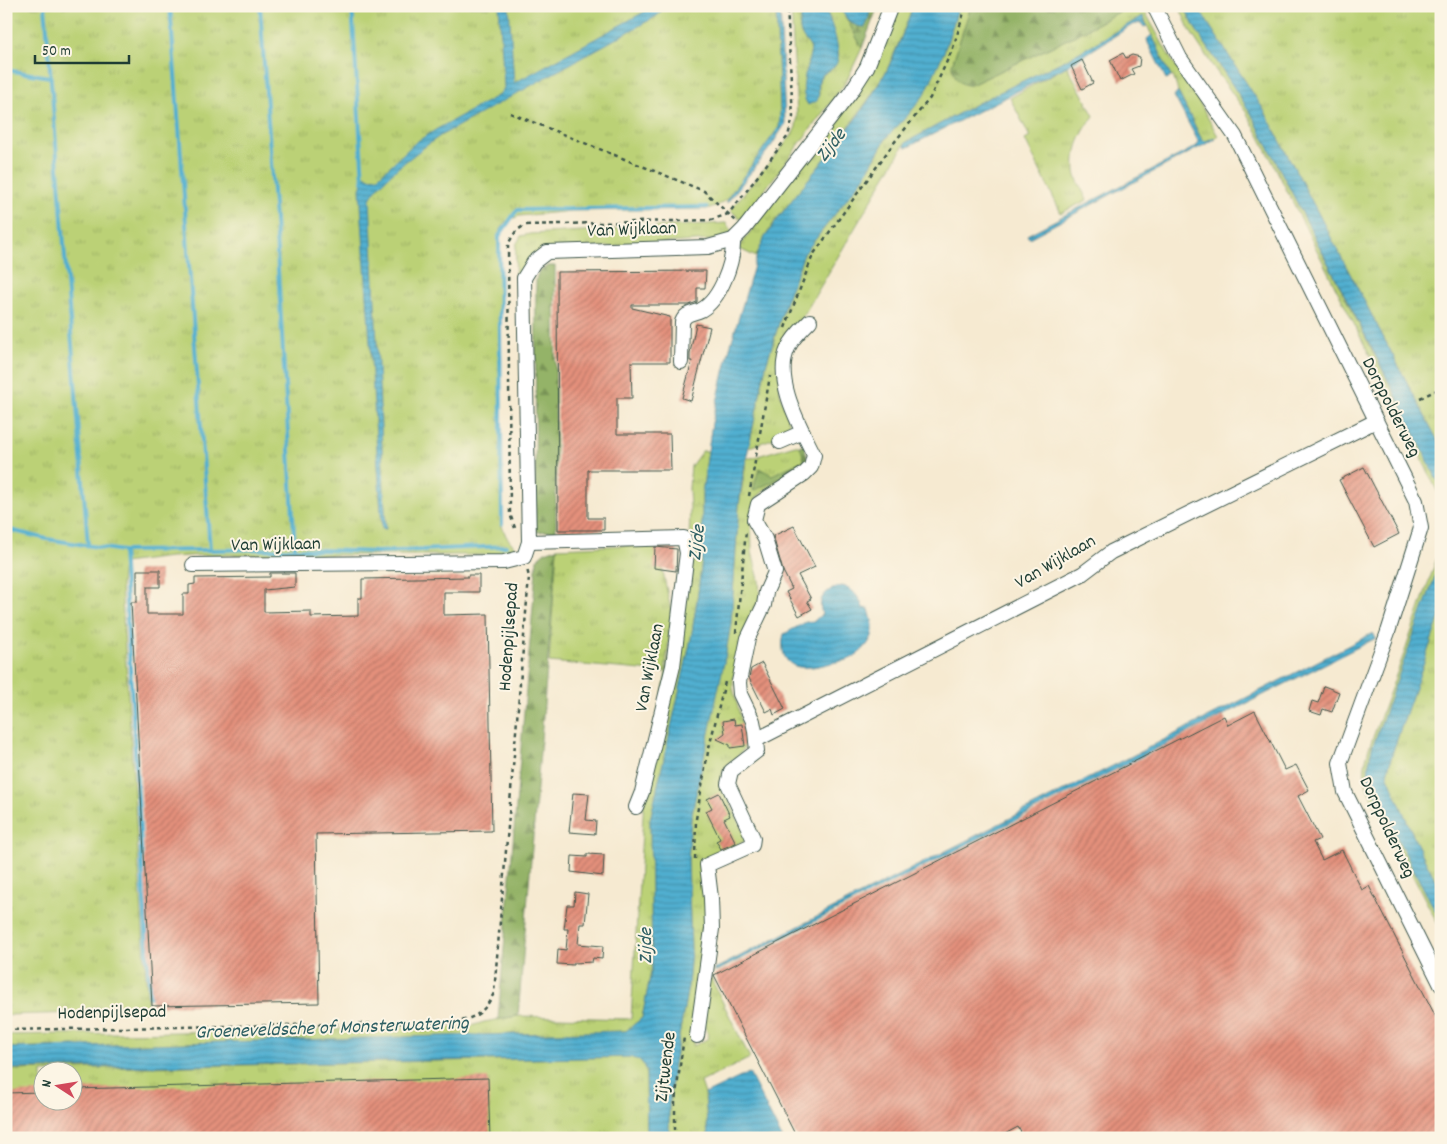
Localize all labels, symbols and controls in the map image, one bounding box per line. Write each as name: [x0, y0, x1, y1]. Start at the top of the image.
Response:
scale bar: [35, 32, 129, 64]
text: 50 m: [42, 41, 71, 63]
water label: Zijde: [810, 122, 855, 169]
street label: Van Wijklaan: [587, 216, 677, 246]
street label: Dorppolderweg: [1353, 353, 1427, 463]
water label: Zijde: [682, 522, 714, 563]
street label: Van Wijklaan: [1011, 529, 1101, 597]
street label: Van Wijklaan: [231, 532, 321, 560]
street label: Hodenpijlsepad: [493, 582, 527, 692]
street label: Van Wijklaan: [629, 622, 673, 714]
street label: Dorppolderweg: [1351, 773, 1421, 883]
water label: Zijde: [633, 927, 661, 964]
street label: Hodenpijlsepad: [57, 1000, 167, 1028]
water label: Groeneveldsche of Monsterwatering: [195, 1010, 470, 1048]
street label: Zijtwende: [649, 1030, 685, 1104]
north arrow: [32, 1062, 82, 1112]
text: N: [37, 1078, 58, 1089]

